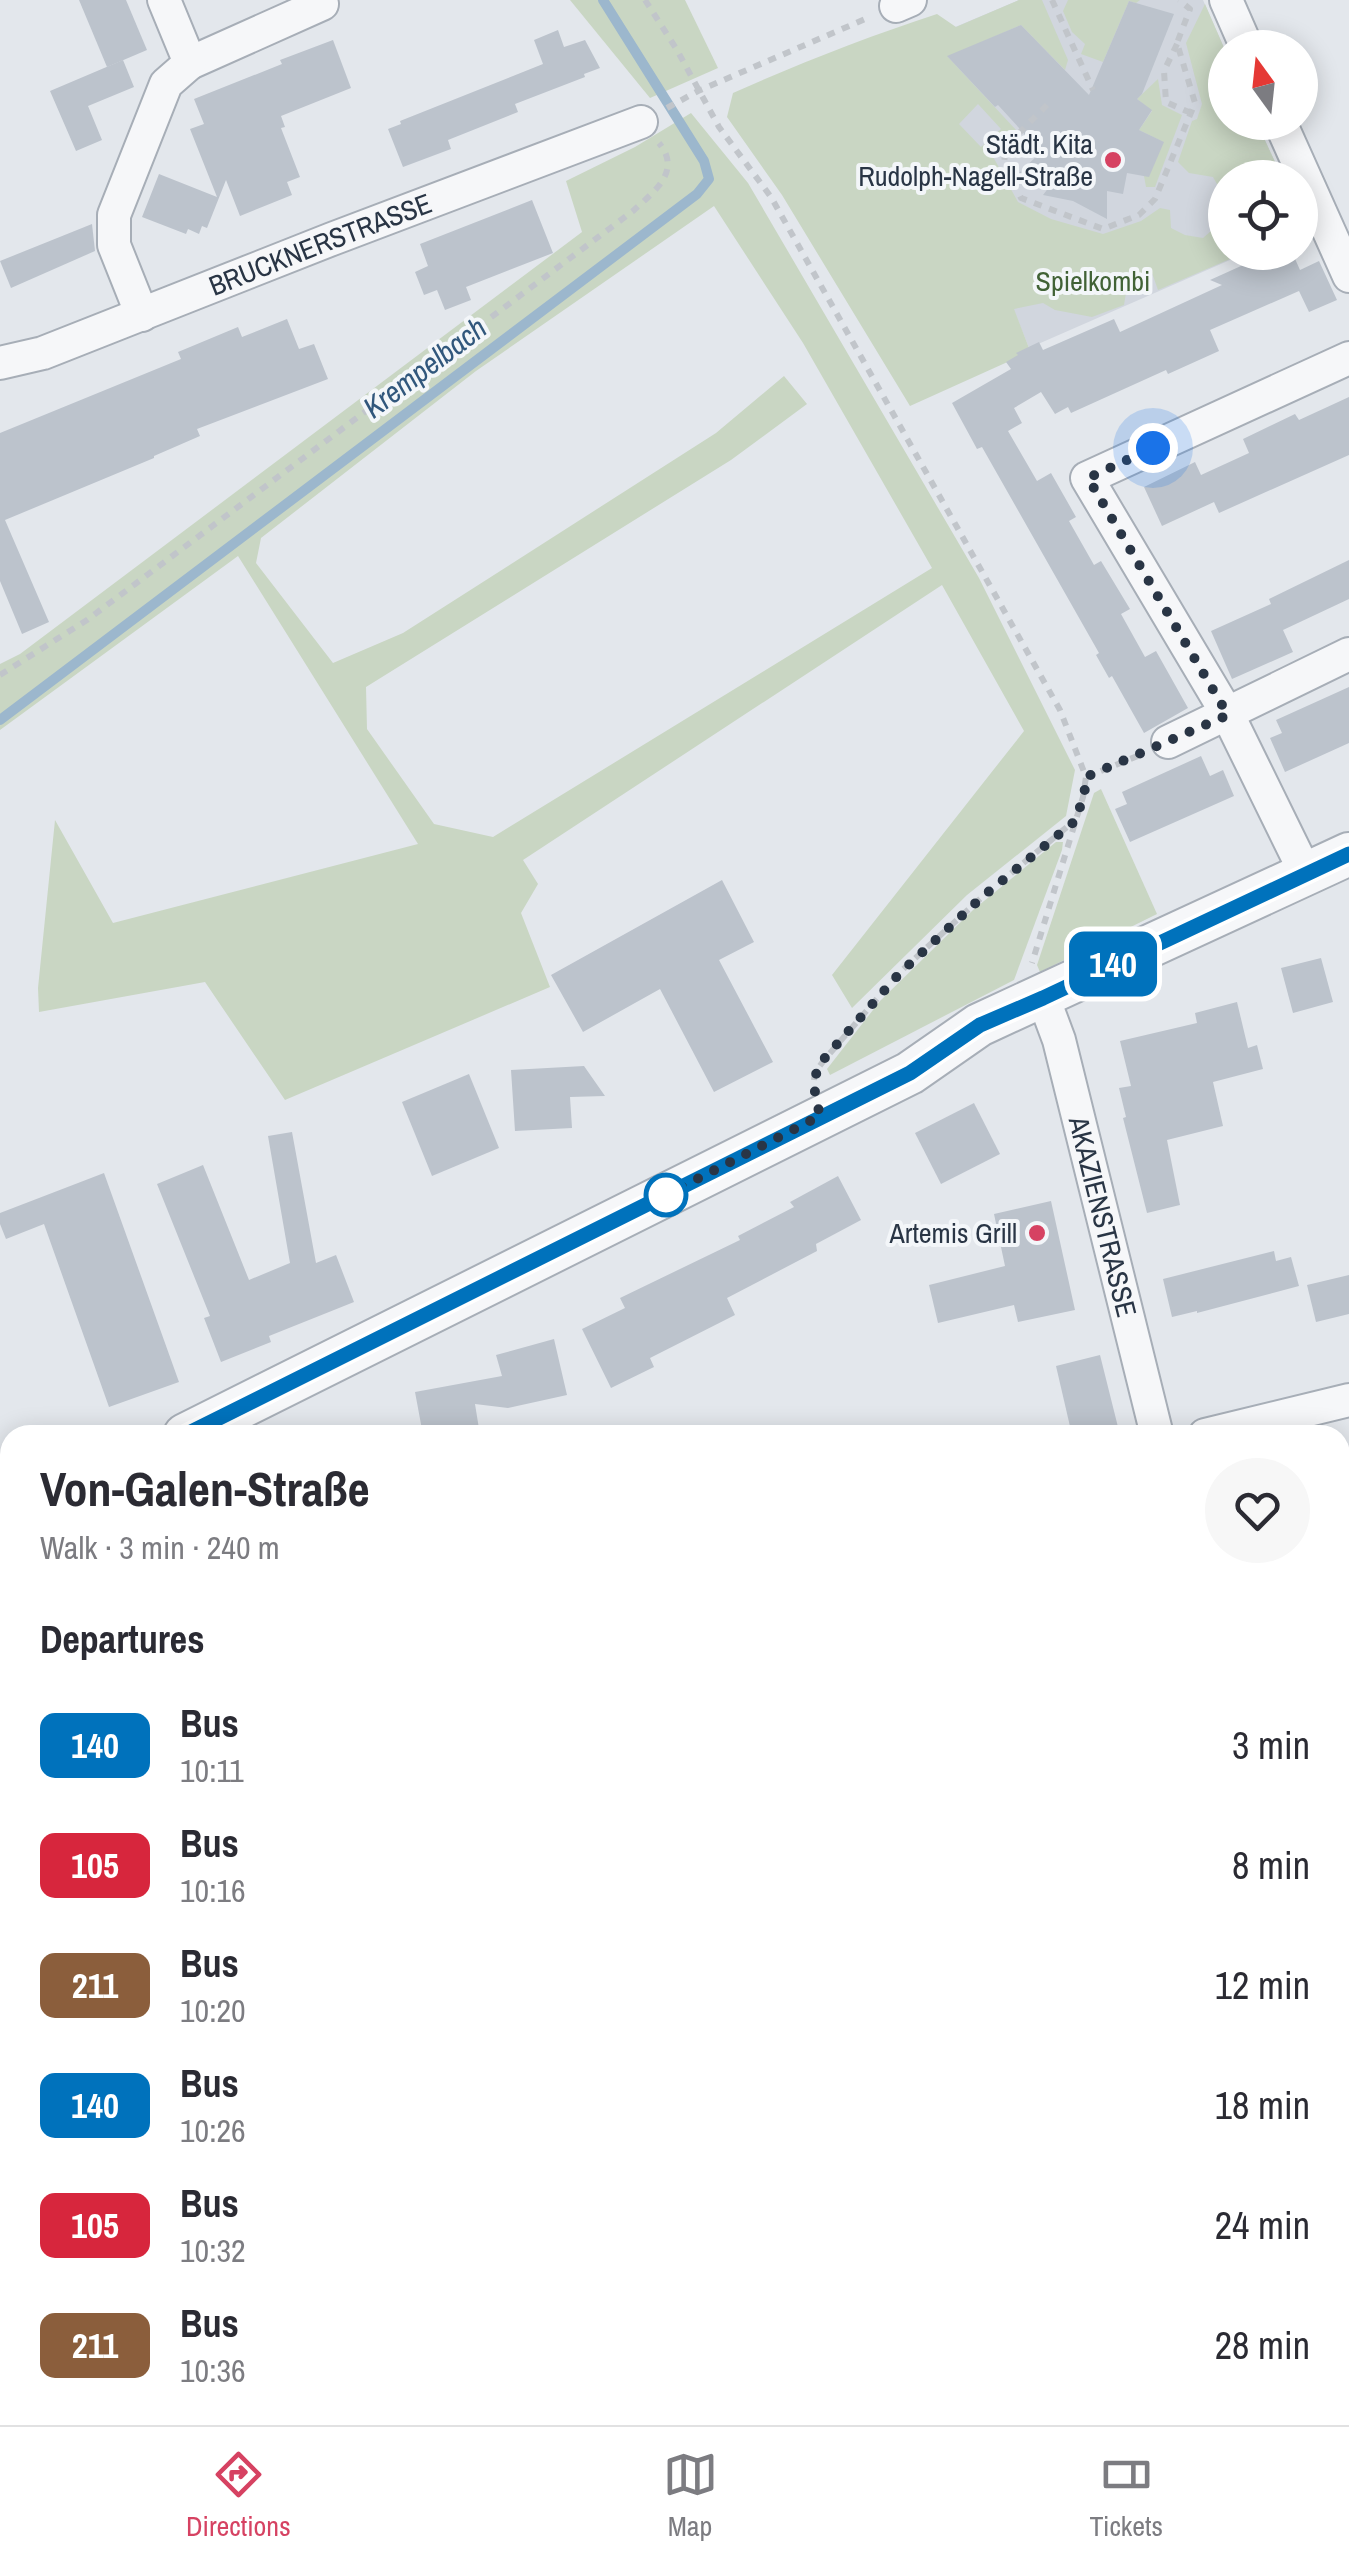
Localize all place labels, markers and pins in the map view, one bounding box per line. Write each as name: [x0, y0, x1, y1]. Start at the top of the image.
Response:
place label: Städt. Kita Rudolph-Nagell-Straße: [858, 125, 1093, 195]
marker: Städt. Kita Rudolph-Nagell-Straße: [1102, 149, 1124, 171]
unlabelled marker: [645, 1174, 687, 1216]
place label: Artemis Grill: [888, 1214, 1017, 1252]
marker: Artemis Grill: [1026, 1222, 1048, 1244]

